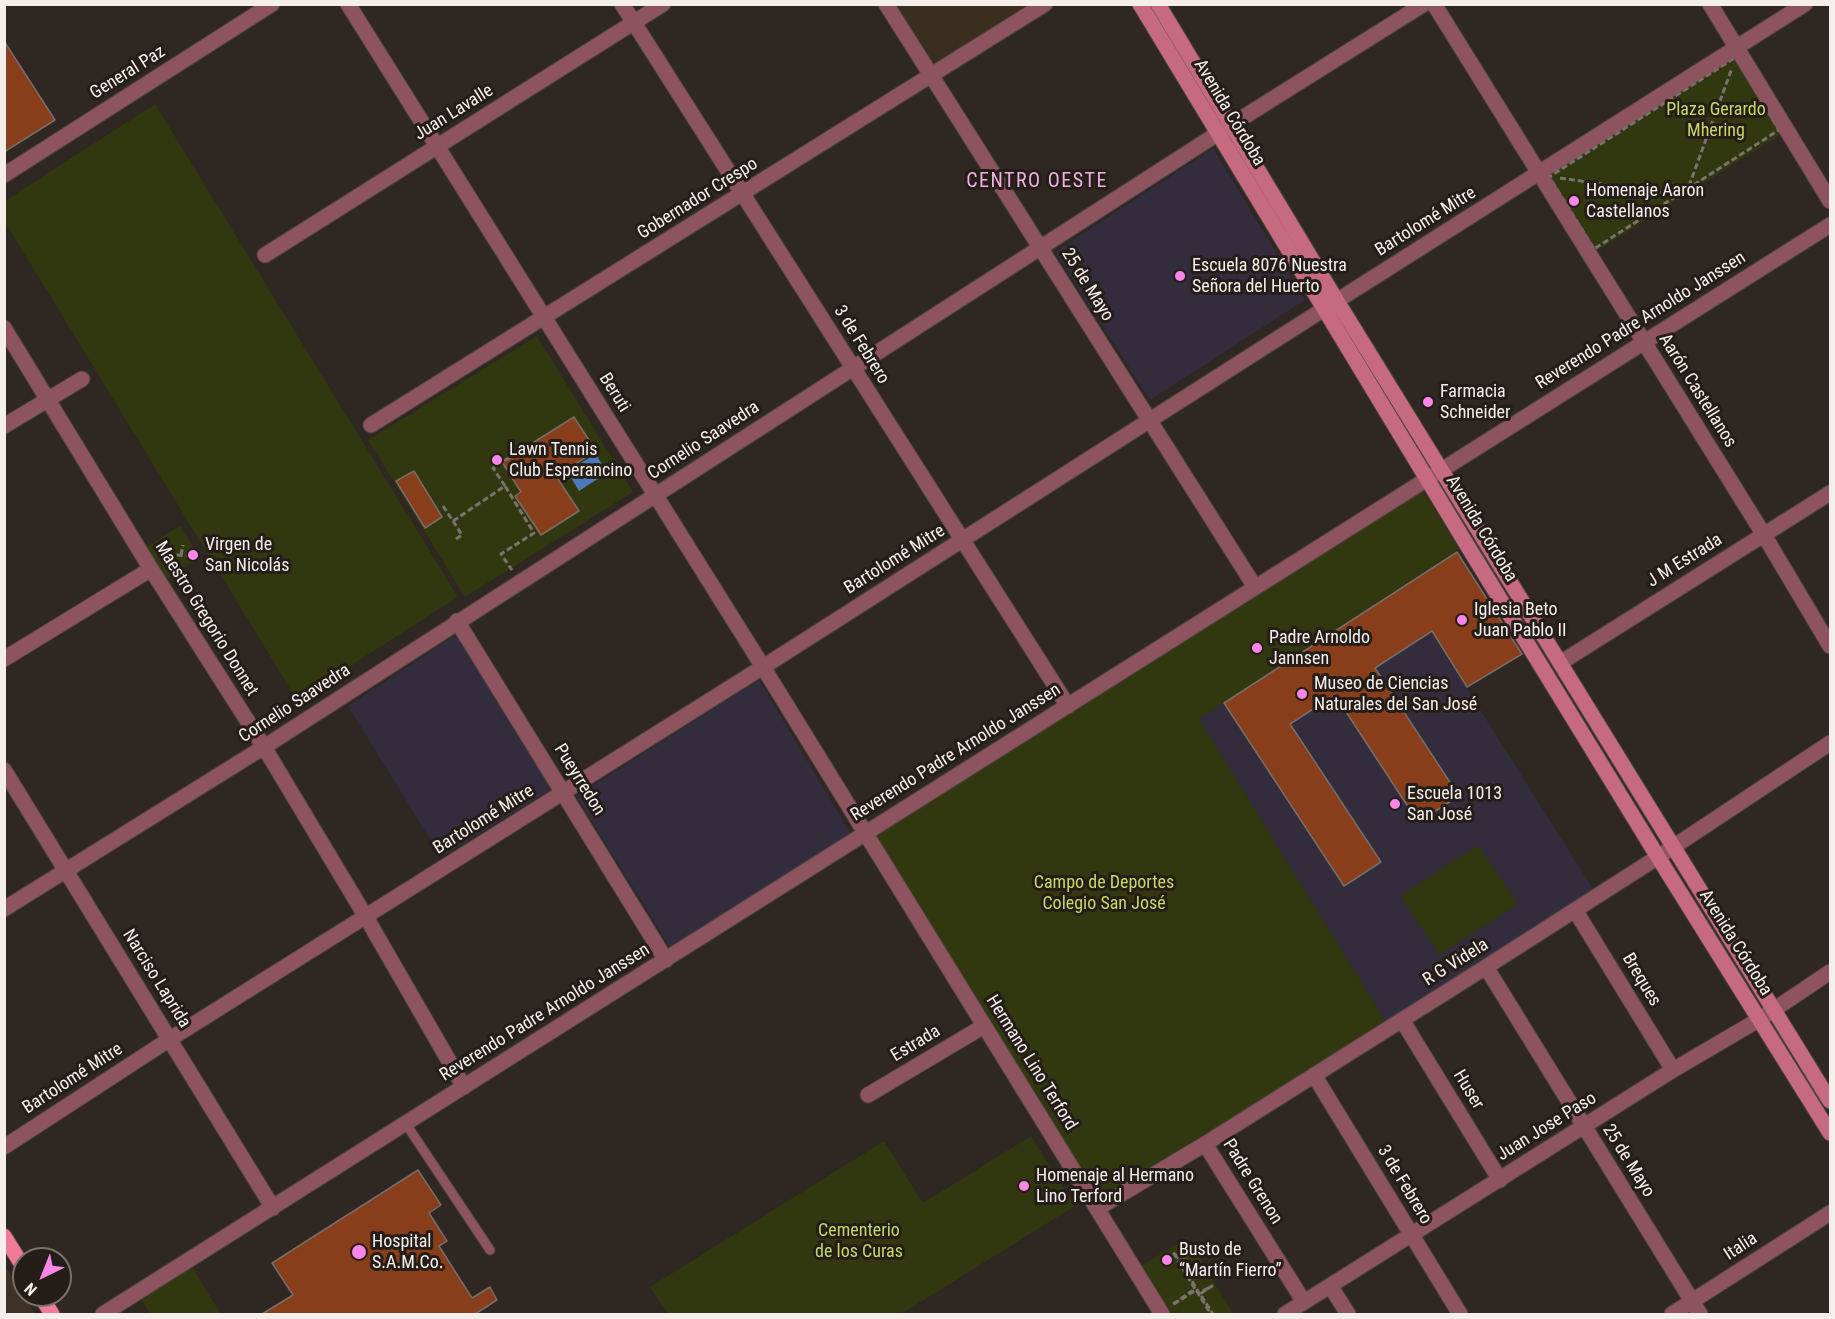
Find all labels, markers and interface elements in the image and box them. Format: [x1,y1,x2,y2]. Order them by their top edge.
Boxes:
street label: General Paz [86,41,170,105]
street label: Avenida Córdoba [1189,56,1269,170]
street label: Juan Lavalle [411,80,497,146]
park label: Plaza Gerardo Mhering [1666,99,1766,142]
street label: Gobernador Crespo [634,153,762,245]
district label: CENTRO OESTE [966,170,1108,194]
place label: Homenaje Aaron Castellanos [1586,180,1704,222]
street label: Bartolomé Mitre [1372,182,1480,262]
marker: Homenaje Aaron Castellanos [1567,194,1581,208]
street label: 25 de Mayo [1056,245,1118,325]
street label: Reverendo Padre Arnoldo Janssen [1532,247,1750,395]
place label: Escuela 8076 Nuestra Señora del Huerto [1192,255,1347,298]
marker: Escuela 8076 Nuestra Señora del Huerto [1173,269,1187,283]
street label: 3 de Febrero [828,302,894,388]
street label: Aarón Castellanos [1653,330,1741,452]
street label: Beruti [594,370,634,416]
place label: Farmacia Schneider [1440,381,1510,424]
marker: Farmacia Schneider [1421,395,1435,409]
street label: Cornelio Saavedra [644,397,764,485]
place label: Lawn Tennis Club Esperancino [509,439,632,482]
marker: Lawn Tennis Club Esperancino [490,453,504,467]
street label: Avenida Córdoba [1441,472,1521,586]
street label: Bartolomé Mitre [841,520,949,600]
street label: J M Estrada [1644,529,1726,593]
place label: Virgen de San Nicolás [205,534,289,576]
street label: Maestro Gregorio Donnet [150,538,262,700]
marker: Virgen de San Nicolás [186,548,200,562]
place label: Iglesia Beto Juan Pablo II [1474,599,1567,642]
marker: Iglesia Beto Juan Pablo II [1455,613,1469,627]
place label: Padre Arnoldo Jannsen [1269,627,1370,670]
marker: Padre Arnoldo Jannsen [1250,641,1264,655]
street label: Cornelio Saavedra [235,660,355,748]
place label: Museo de Ciencias Naturales del San José [1314,673,1477,716]
street label: Reverendo Padre Arnoldo Janssen [847,679,1065,827]
marker: Museo de Ciencias Naturales del San José [1295,687,1309,701]
street label: Pueyrredon [549,740,609,820]
street label: Bartolomé Mitre [430,780,538,860]
place label: Escuela 1013 San José [1407,783,1502,826]
marker: Escuela 1013 San José [1388,797,1402,811]
park label: Campo de Deportes Colegio San José [1034,872,1174,914]
street label: Avenida Córdoba [1694,886,1776,1000]
street label: Narciso Laprida [117,926,195,1032]
street label: R G Videla [1419,935,1493,991]
street label: Reverendo Padre Arnoldo Janssen [436,939,654,1087]
street label: Breques [1617,950,1665,1010]
street label: Hermano Lino Terford [981,991,1081,1135]
street label: Estrada [887,1021,945,1067]
street label: Bartolomé Mitre [19,1039,127,1119]
street label: Huser [1448,1066,1488,1114]
street label: Juan Jose Paso [1493,1088,1601,1166]
street label: 25 de Mayo [1597,1121,1659,1201]
street label: Padre Grenon [1217,1135,1287,1229]
street label: 3 de Febrero [1372,1142,1436,1228]
place label: Homenaje al Hermano Lino Terford [1036,1165,1194,1208]
marker: Homenaje al Hermano Lino Terford [1017,1179,1031,1193]
park label: Cementerio de los Curas [815,1220,903,1262]
street label: Italia [1720,1228,1762,1266]
place label: Hospital S.A.M.Co. [372,1231,444,1274]
place label: Busto de “Martín Fierro” [1179,1239,1281,1282]
marker: Hospital S.A.M.Co. [350,1243,368,1261]
north arrow [12,1247,72,1307]
marker: Busto de “Martín Fierro” [1160,1253,1174,1267]
text: N [21,1279,41,1299]

